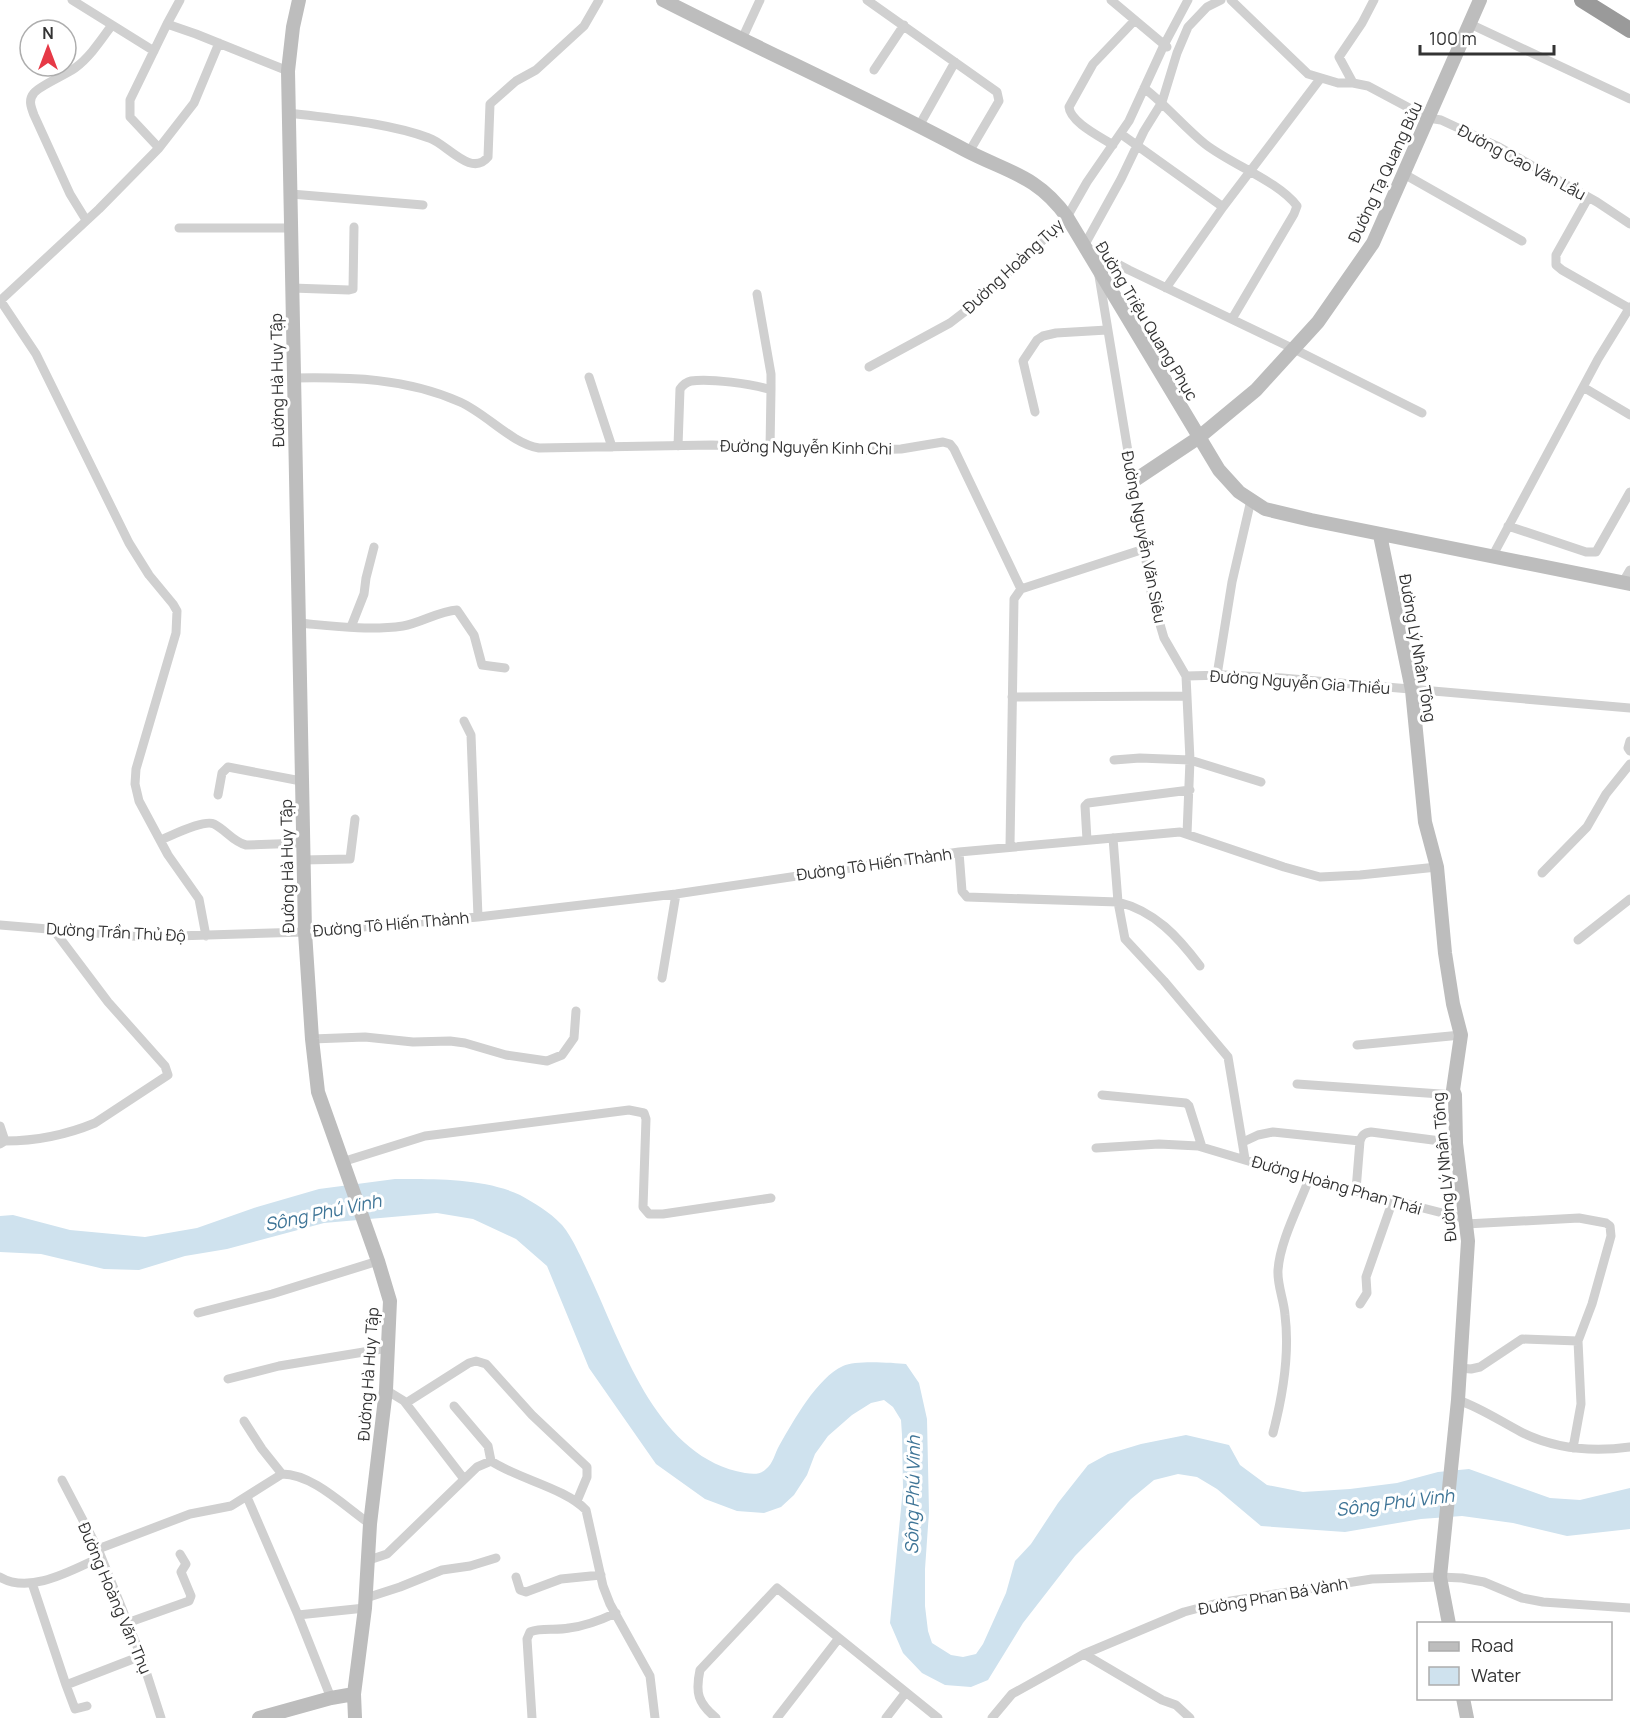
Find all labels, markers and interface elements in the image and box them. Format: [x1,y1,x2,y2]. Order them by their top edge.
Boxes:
north arrow [18,18,78,78]
scale bar [1420,18,1554,56]
text: N [42,22,54,44]
text: 100 m [1429,26,1477,50]
street label: Đường Tạ Quang Bửu [1343,98,1427,246]
street label: Đường Cao Văn Lầu [1454,119,1590,205]
street label: Đường Hoàng Tụy [958,213,1069,318]
street label: Đường Triệu Quang Phục [1091,237,1203,405]
street label: Đường Hà Huy Tập [265,313,289,447]
street label: Đường Nguyễn Kinh Chi [720,435,892,459]
street label: Đường Nguyễn Văn Siêu [1117,449,1171,625]
street label: Đường Lý Nhân Tông [1394,572,1442,724]
street label: Đường Nguyễn Gia Thiều [1209,665,1391,699]
street label: Đường Hà Huy Tập [275,799,299,933]
street label: Đường Tô Hiến Thành [795,842,953,886]
street label: Đường Tô Hiến Thành [312,906,470,942]
street label: Dường Trần Thủ Độ [46,917,186,947]
street label: Đường Lý Nhân Tông [1427,1091,1461,1243]
street label: Đường Hoàng Phan Thái [1249,1150,1425,1220]
water label: Sông Phú Vinh [262,1188,385,1236]
street label: Đường Hà Huy Tập [352,1306,384,1442]
water label: Sông Phú Vinh [899,1434,925,1555]
water label: Sông Phú Vinh [1335,1483,1457,1521]
street label: Đường Hoàng Văn Thụ [73,1519,157,1677]
street label: Đường Phan Bá Vành [1196,1572,1350,1620]
legend [1417,1622,1612,1700]
text: Road [1471,1633,1514,1657]
text: Water [1471,1663,1521,1687]

